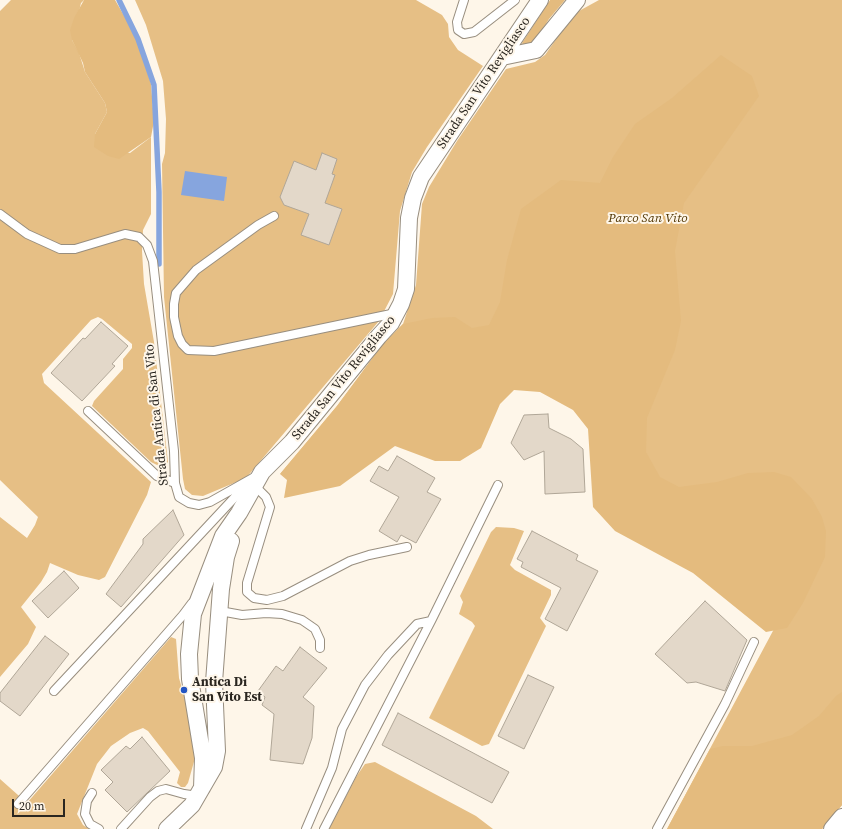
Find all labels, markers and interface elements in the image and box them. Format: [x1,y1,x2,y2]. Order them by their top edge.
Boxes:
street label: Strada San Vito Revigliasco [434,14,534,152]
park label: Parco San Vito [608,211,688,227]
street label: Strada San Vito Revigliasco [289,313,399,443]
street label: Strada Antica di San Vito [142,344,172,486]
place label: Antica Di San Vito Est [192,675,262,706]
marker: Antica Di San Vito Est [179,685,189,695]
scale bar [14,791,67,817]
text: 20 m [19,798,45,814]

